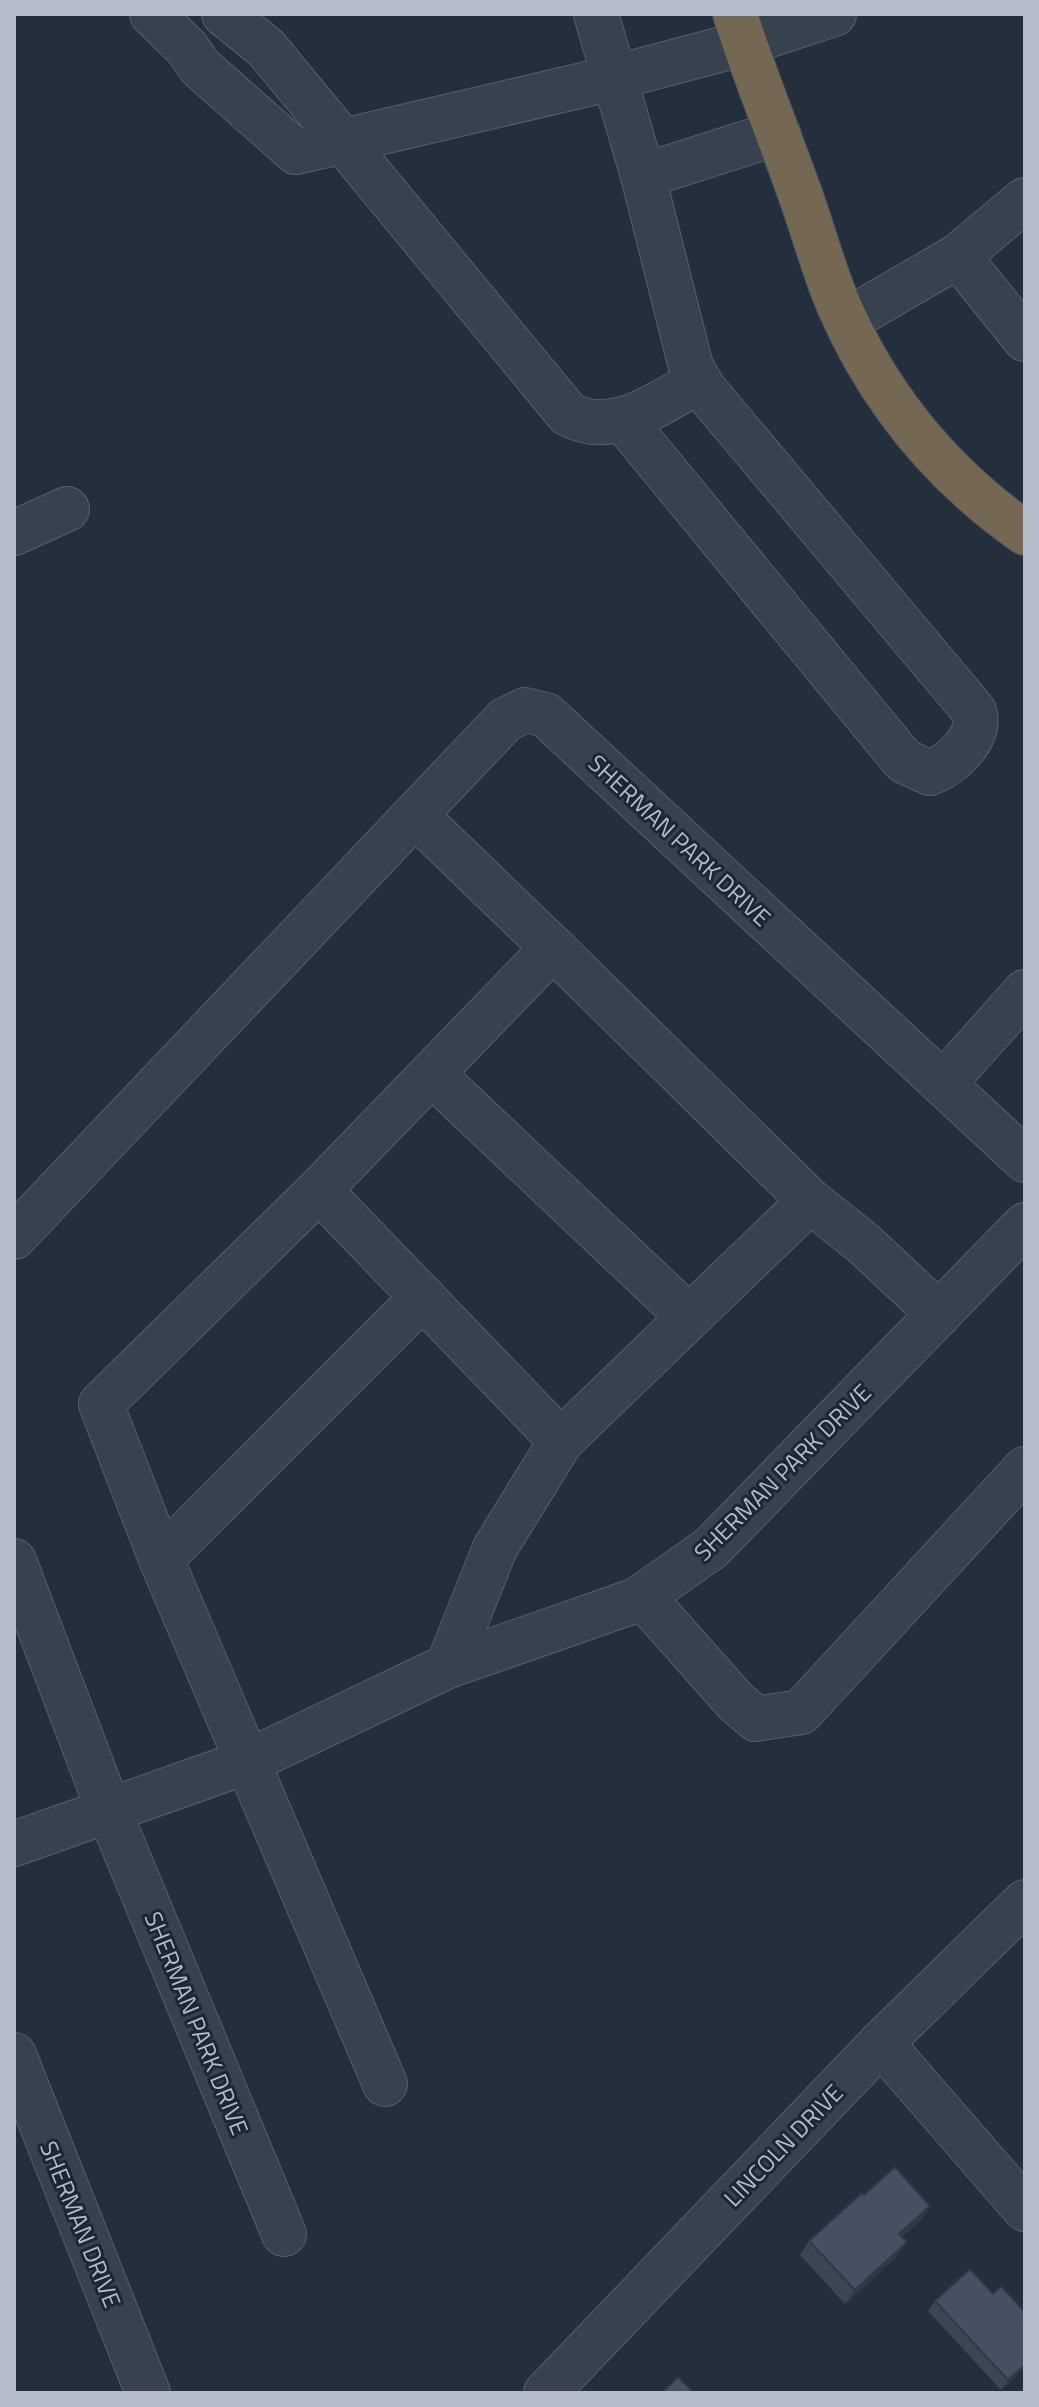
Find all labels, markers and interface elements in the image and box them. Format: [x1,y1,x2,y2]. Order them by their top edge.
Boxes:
street label: SHERMAN PARK DRIVE [581,746,779,934]
street label: SHERMAN PARK DRIVE [685,1375,879,1569]
street label: SHERMAN PARK DRIVE [136,1906,258,2140]
street label: LINCOLN DRIVE [715,2075,851,2215]
street label: SHERMAN DRIVE [31,2135,131,2313]

